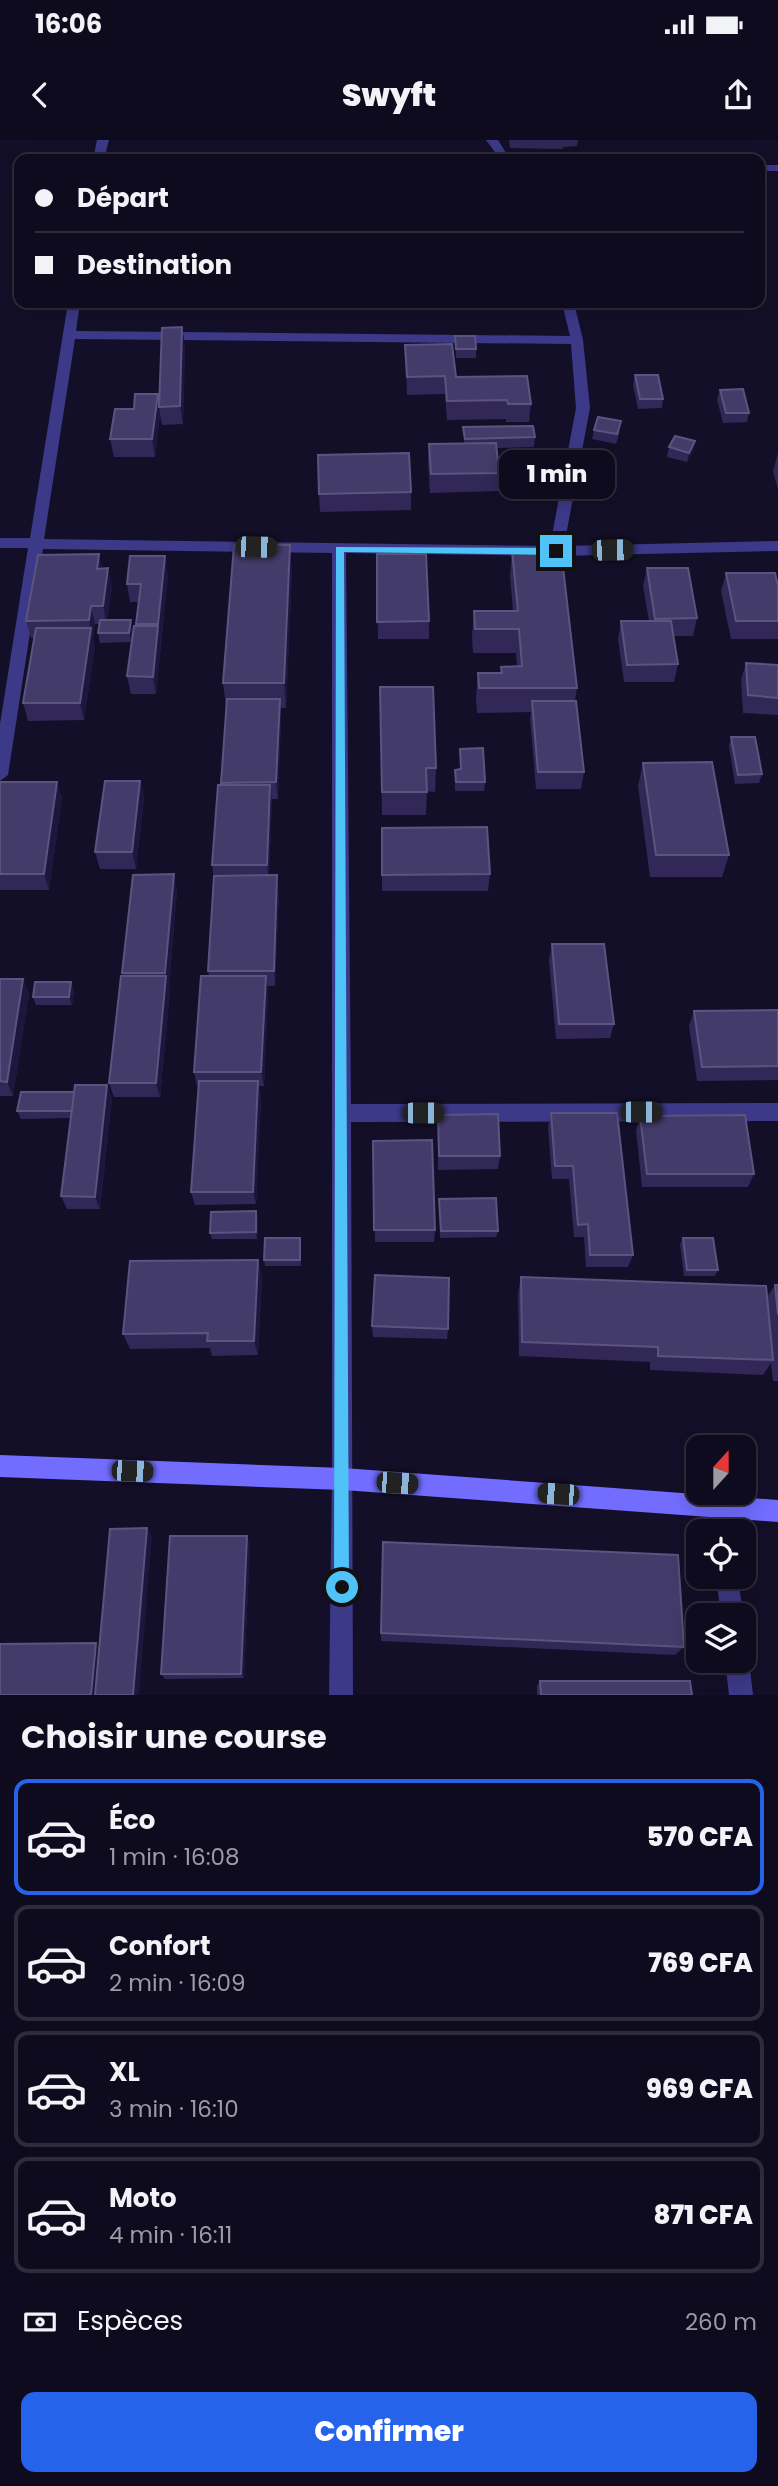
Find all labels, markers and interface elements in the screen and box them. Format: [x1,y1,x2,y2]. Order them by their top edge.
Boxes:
text: 16:06 [35,6,102,42]
text: Swyft [342,72,436,117]
icon: back [21,76,59,114]
icon: share [719,76,757,114]
text: Départ [77,180,169,216]
text: Destination [77,247,232,283]
callout: 1 min [498,450,614,498]
text: 1 min [527,458,587,490]
route end [540,535,572,567]
car [235,536,278,558]
car [591,539,634,561]
car [621,1102,663,1123]
car [403,1103,445,1124]
north arrow [686,1435,756,1505]
map controls [686,1435,756,1673]
car [111,1460,154,1482]
car [376,1471,419,1495]
car [537,1482,580,1506]
button: locate [686,1519,756,1589]
route start [326,1571,358,1603]
button: layers [686,1603,756,1673]
text: Choisir une course [21,1714,327,1759]
text: Éco [109,1802,155,1838]
icon: car [25,1806,88,1869]
text: 570 CFA [646,1819,753,1855]
text: 1 min · 16:08 [109,1841,240,1873]
text: Confort [109,1928,211,1964]
icon: car [25,1932,88,1995]
text: 769 CFA [648,1945,753,1981]
text: 2 min · 16:09 [109,1967,245,1999]
text: XL [109,2054,140,2090]
icon: car [25,2058,88,2121]
text: 969 CFA [646,2071,753,2107]
text: 3 min · 16:10 [109,2093,239,2125]
text: Moto [109,2180,177,2216]
icon: car [25,2184,88,2247]
text: 871 CFA [653,2197,753,2233]
text: 4 min · 16:11 [109,2219,232,2251]
icon: cash [21,2303,59,2341]
text: Espèces [77,2303,183,2339]
text: 260 m [685,2306,757,2338]
button: Confirmer [21,2392,757,2472]

